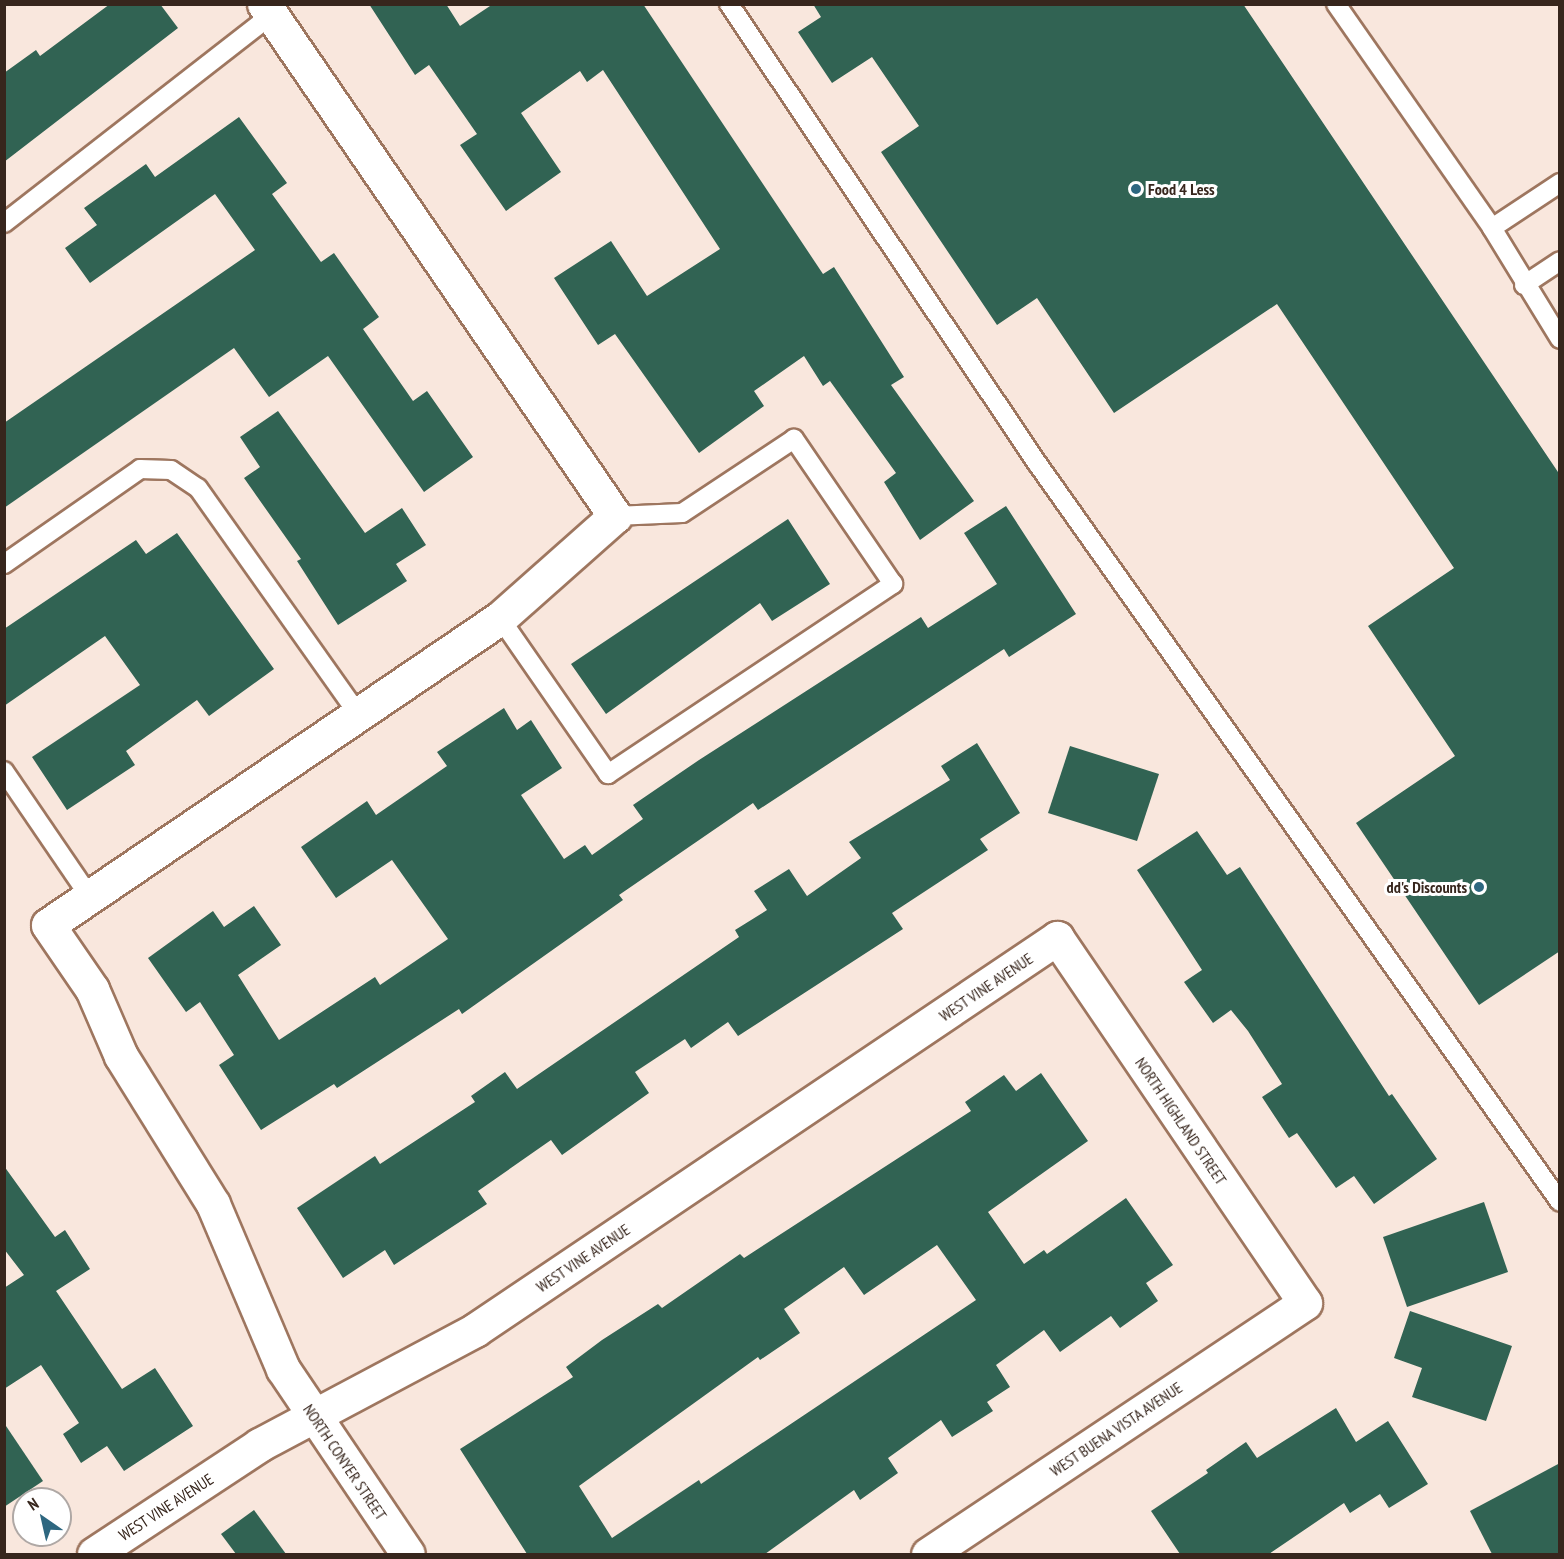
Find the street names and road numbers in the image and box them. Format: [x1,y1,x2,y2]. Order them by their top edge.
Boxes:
street label: WEST VINE AVENUE [935,948,1037,1026]
street label: NORTH HIGHLAND STREET [1131,1054,1231,1188]
street label: WEST VINE AVENUE [532,1219,634,1297]
street label: WEST BUENA VISTA AVENUE [1045,1377,1187,1481]
street label: NORTH CONYER STREET [299,1400,391,1524]
street label: WEST VINE AVENUE [115,1469,217,1545]

